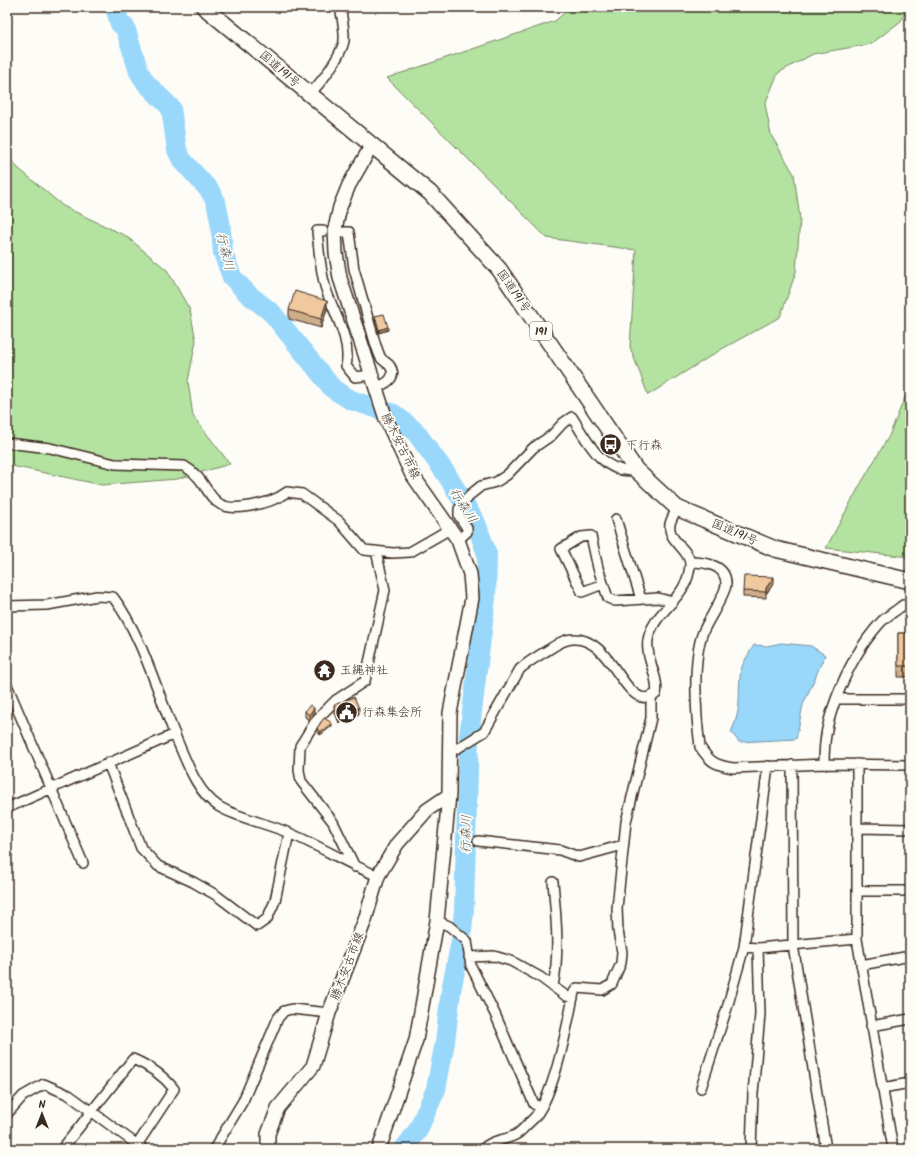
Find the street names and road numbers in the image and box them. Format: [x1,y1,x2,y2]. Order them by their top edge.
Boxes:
street label: 国道191号 [255,46,305,93]
street label: 国道191号 [492,266,536,317]
road number: 191 [530,322,552,340]
street label: 勝木安古市線 [376,410,425,483]
street label: 国道191号 [708,514,761,551]
street label: 勝木安古市線 [326,929,369,1003]

